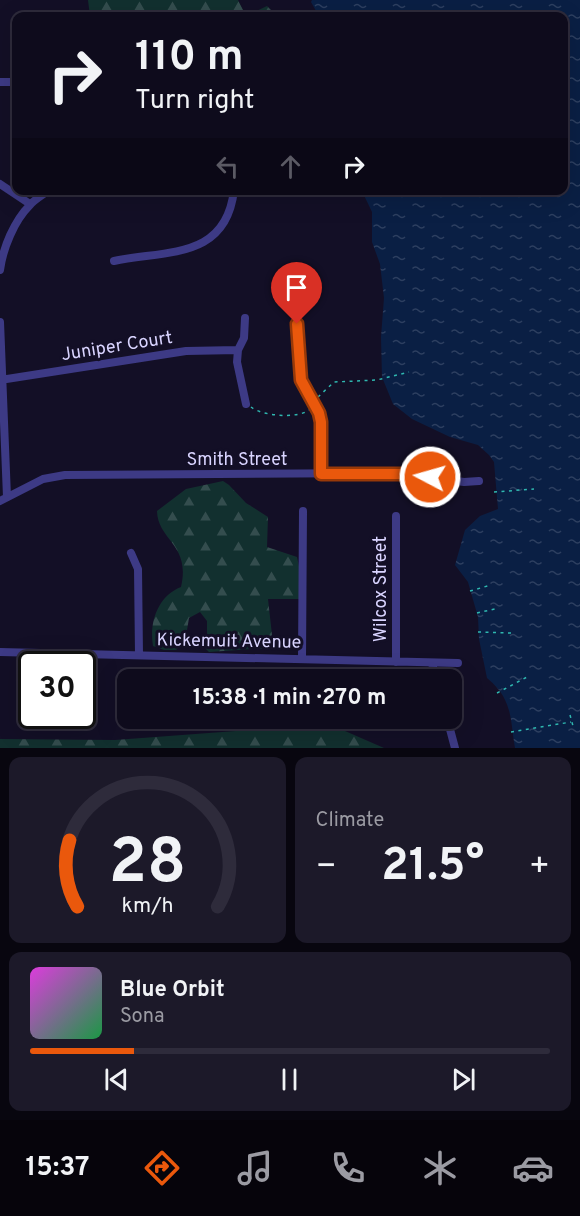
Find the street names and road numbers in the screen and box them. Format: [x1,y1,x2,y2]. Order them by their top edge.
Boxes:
street label: Juniper Court [60,327,174,367]
street label: Smith Street [187,449,287,472]
street label: Wilcox Street [370,536,393,642]
street label: Kickemuit Avenue [156,629,302,655]

